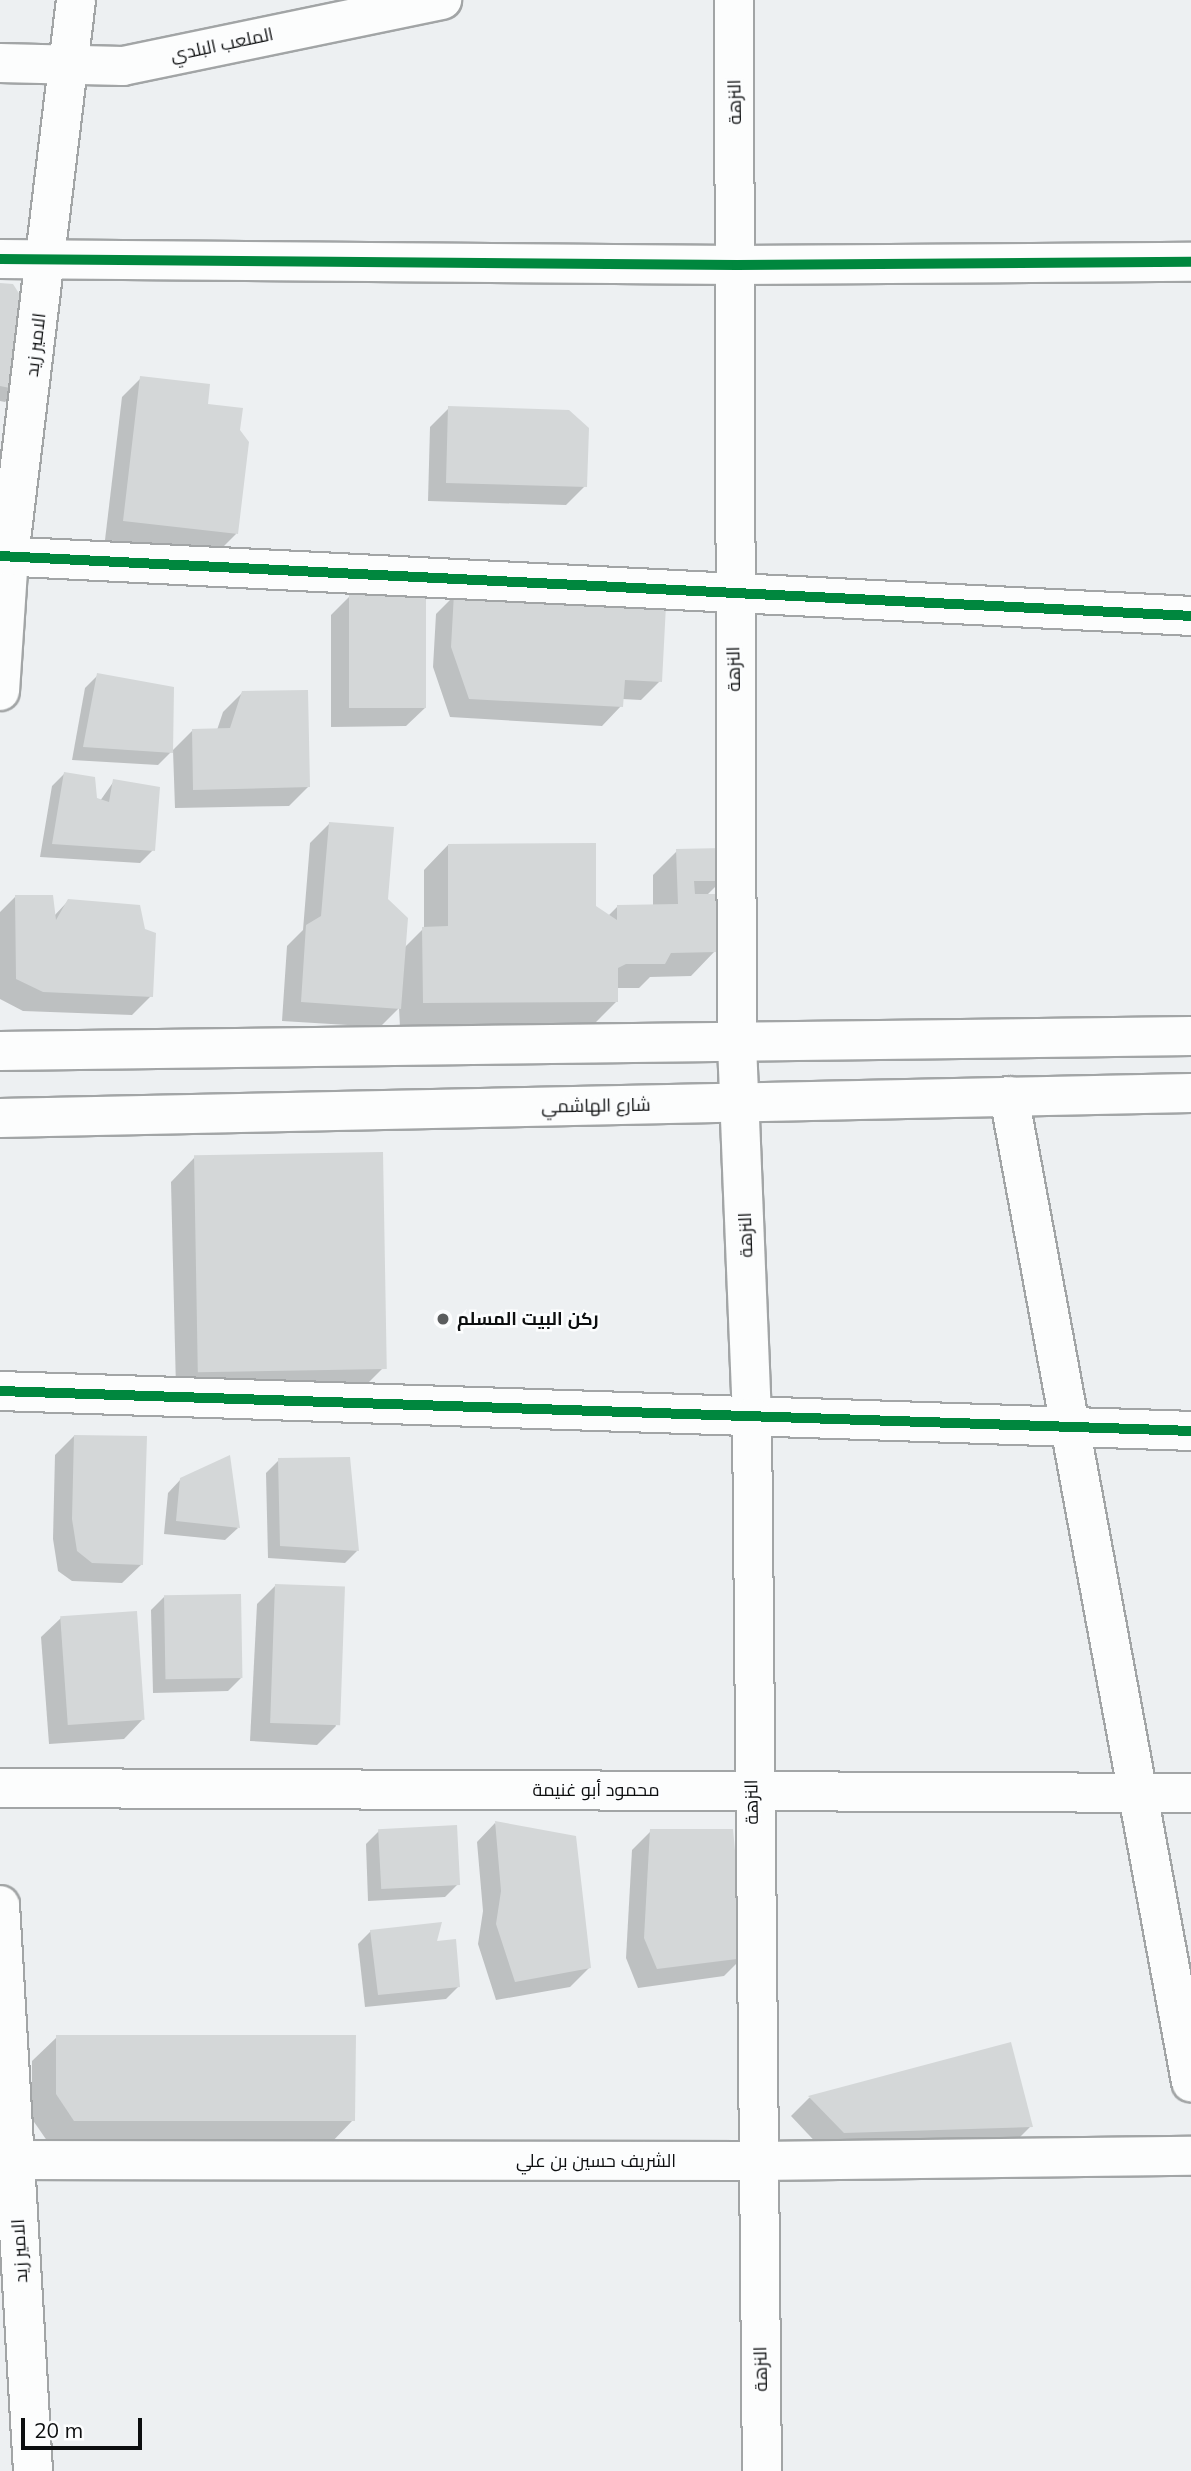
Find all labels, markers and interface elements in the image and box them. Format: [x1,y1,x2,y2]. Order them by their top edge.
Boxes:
street label: الملعب البلدي [169,24,275,66]
street label: النزهة [724,79,746,125]
street label: الامير زيد [21,312,51,378]
street label: النزهة [723,646,745,692]
street label: شارع الهاشمي [541,1094,651,1118]
street label: النزهة [734,1212,758,1258]
place label: ركن البيت المسلم [457,1308,599,1330]
marker: ركن البيت المسلم [435,1311,451,1327]
street label: محمود أبو غنيمة [533,1779,659,1801]
street label: النزهة [741,1779,763,1825]
street label: الشريف حسين بن علي [516,2150,676,2172]
street label: الامير زيد [8,2218,32,2284]
street label: النزهة [750,2346,772,2392]
scale bar [24,2404,145,2448]
text: 20 m [34,2417,83,2443]

